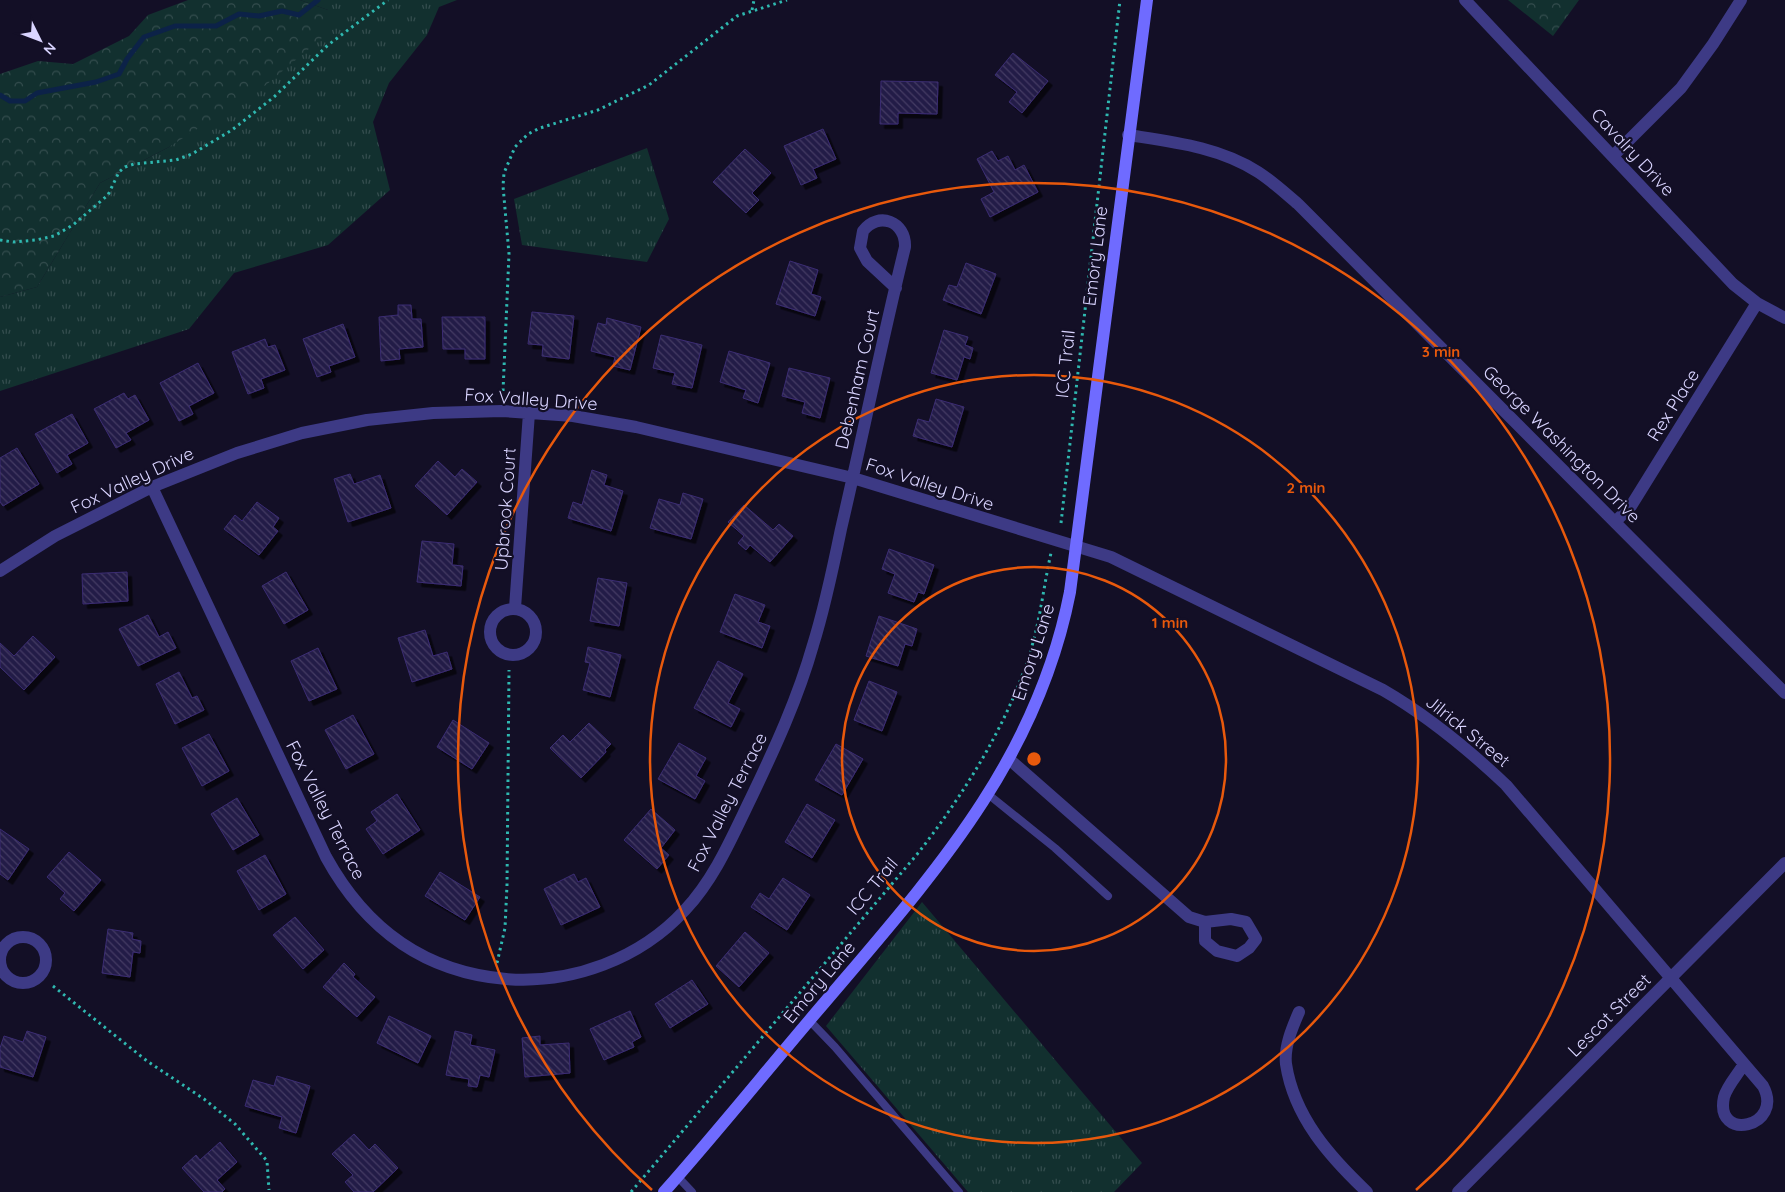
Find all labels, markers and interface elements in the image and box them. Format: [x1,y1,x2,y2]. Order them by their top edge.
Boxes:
north arrow [15,15,65,65]
text: N [40,39,60,59]
street label: Cavalry Drive [1586,103,1680,201]
street label: Emory Lane [1077,205,1113,307]
street label: Debenham Court [830,307,884,451]
street label: ICC Trail [1050,329,1080,399]
text: 3 min [1422,342,1460,361]
street label: George Washington Drive [1478,360,1646,528]
street label: Rex Place [1642,365,1704,445]
street label: Fox Valley Drive [464,383,598,415]
street label: Fox Valley Drive [67,441,197,519]
street label: Upbrook Court [489,447,521,571]
street label: Fox Valley Drive [863,452,997,516]
text: 2 min [1286,478,1326,497]
street label: Emory Lane [1007,601,1059,703]
text: 1 min [1152,613,1188,632]
street label: Jilrick Street [1421,690,1515,772]
street label: Fox Valley Terrace [682,729,772,875]
street label: Fox Valley Terrace [281,737,371,883]
centre of rings [1025,750,1043,768]
street label: ICC Trail [841,852,903,920]
street label: Emory Lane [778,936,860,1028]
street label: Lescot Street [1562,968,1656,1062]

